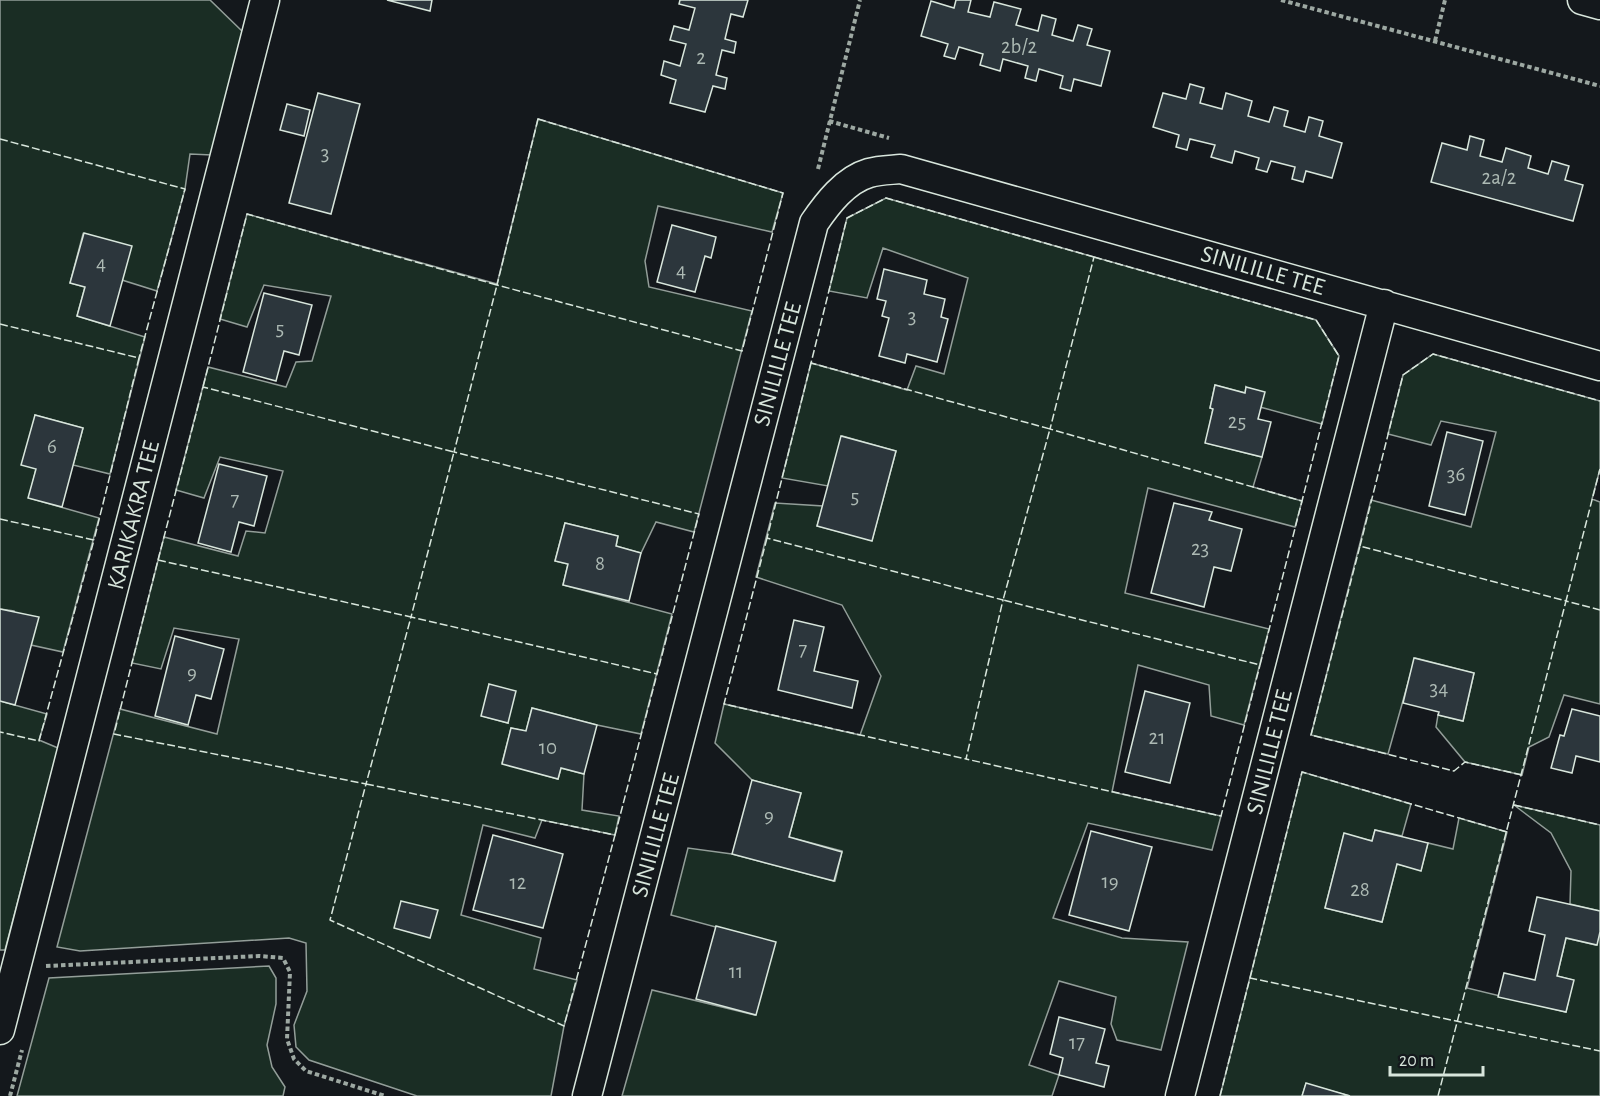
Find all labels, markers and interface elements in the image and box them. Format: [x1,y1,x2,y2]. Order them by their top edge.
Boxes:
house number: 2b/2 [1001,36,1037,57]
house number: 2 [696,47,706,68]
house number: 3 [321,143,329,164]
house number: 2a/2 [1482,167,1516,188]
street label: SINILILLE TEE [1198,242,1328,300]
house number: 4 [96,253,106,274]
house number: 4 [676,260,686,281]
street label: SINILILLE TEE [750,299,806,429]
house number: 3 [908,306,916,327]
house number: 5 [276,318,284,339]
house number: 25 [1228,411,1246,432]
house number: 6 [47,436,57,457]
street label: KARIKAKRA TEE [104,438,164,592]
house number: 36 [1447,464,1465,485]
house number: 5 [851,486,859,507]
house number: 7 [231,489,240,510]
house number: 23 [1191,538,1209,559]
house number: 8 [595,553,605,574]
house number: 7 [799,639,808,660]
house number: 9 [187,662,197,683]
house number: 34 [1430,678,1448,699]
street label: SINILILLE TEE [1243,687,1297,817]
house number: 21 [1149,727,1165,748]
house number: 10 [539,737,557,758]
street label: SINILILLE TEE [628,770,684,900]
house number: 9 [764,805,774,826]
house number: 19 [1101,871,1119,892]
house number: 12 [510,872,526,893]
house number: 28 [1350,879,1370,900]
house number: 11 [729,961,743,982]
house number: 17 [1069,1032,1085,1053]
scale bar [1390,1039,1483,1077]
text: 20 m [1399,1052,1434,1070]

